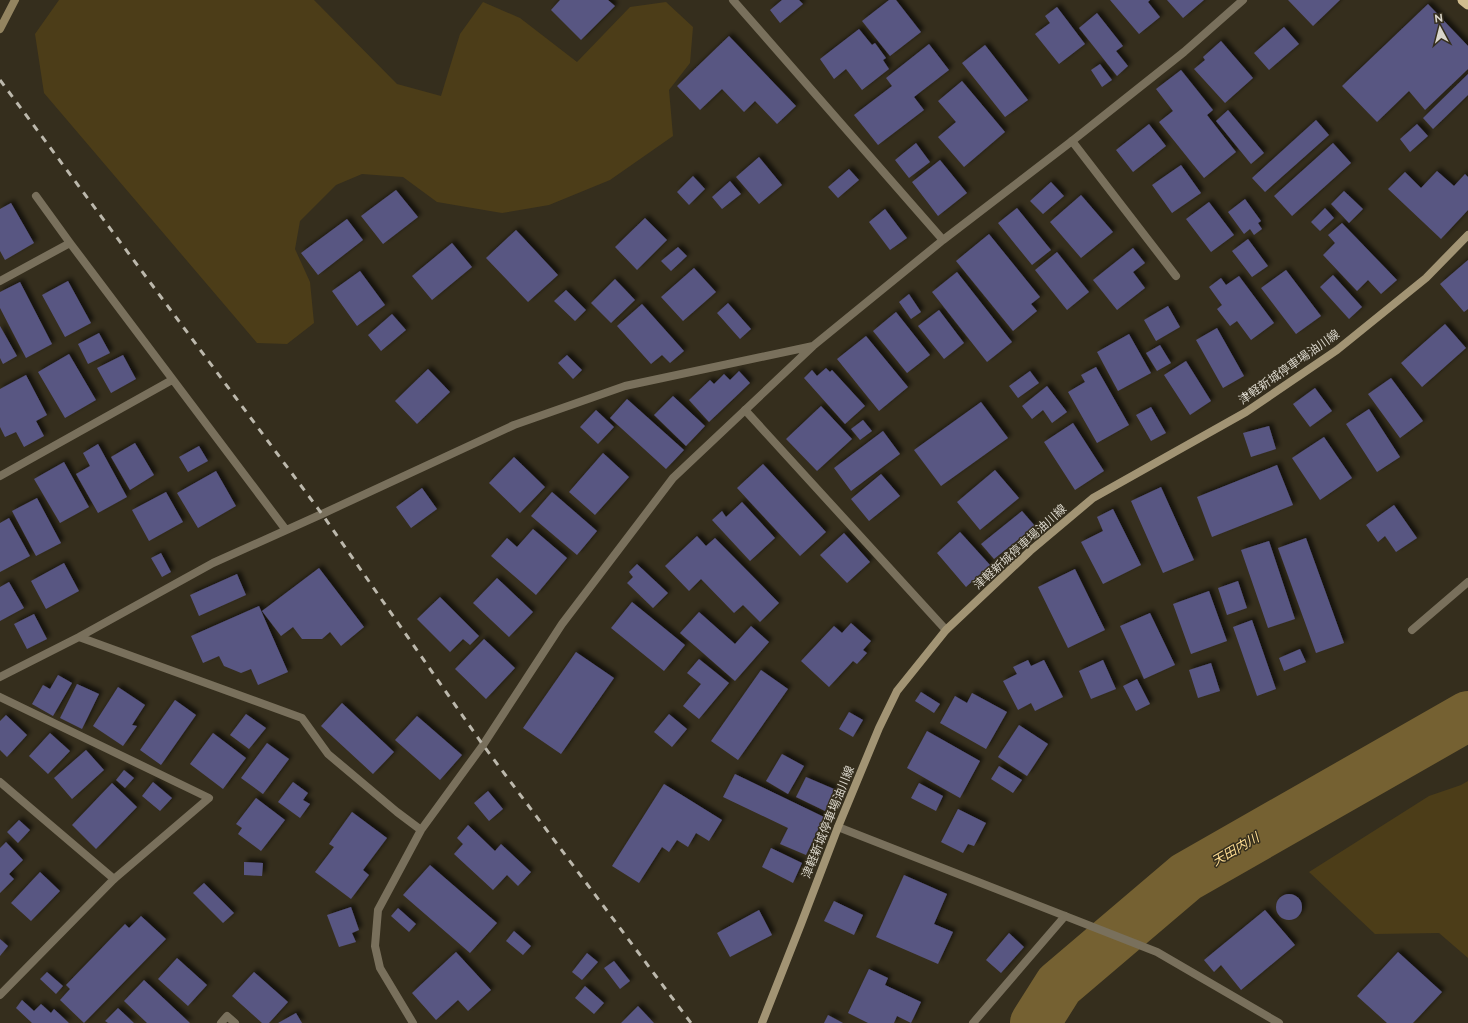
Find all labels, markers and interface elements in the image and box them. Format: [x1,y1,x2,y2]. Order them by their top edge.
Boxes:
north arrow [1420,8,1460,48]
text: N [1434,12,1444,26]
street label: 津軽新城停車場油川線 [1236,327,1342,407]
street label: 津軽新城停車場油川線 [971,502,1069,592]
street label: 津軽新城停車場油川線 [799,764,857,880]
water label: 天田内川 [1209,829,1263,869]

